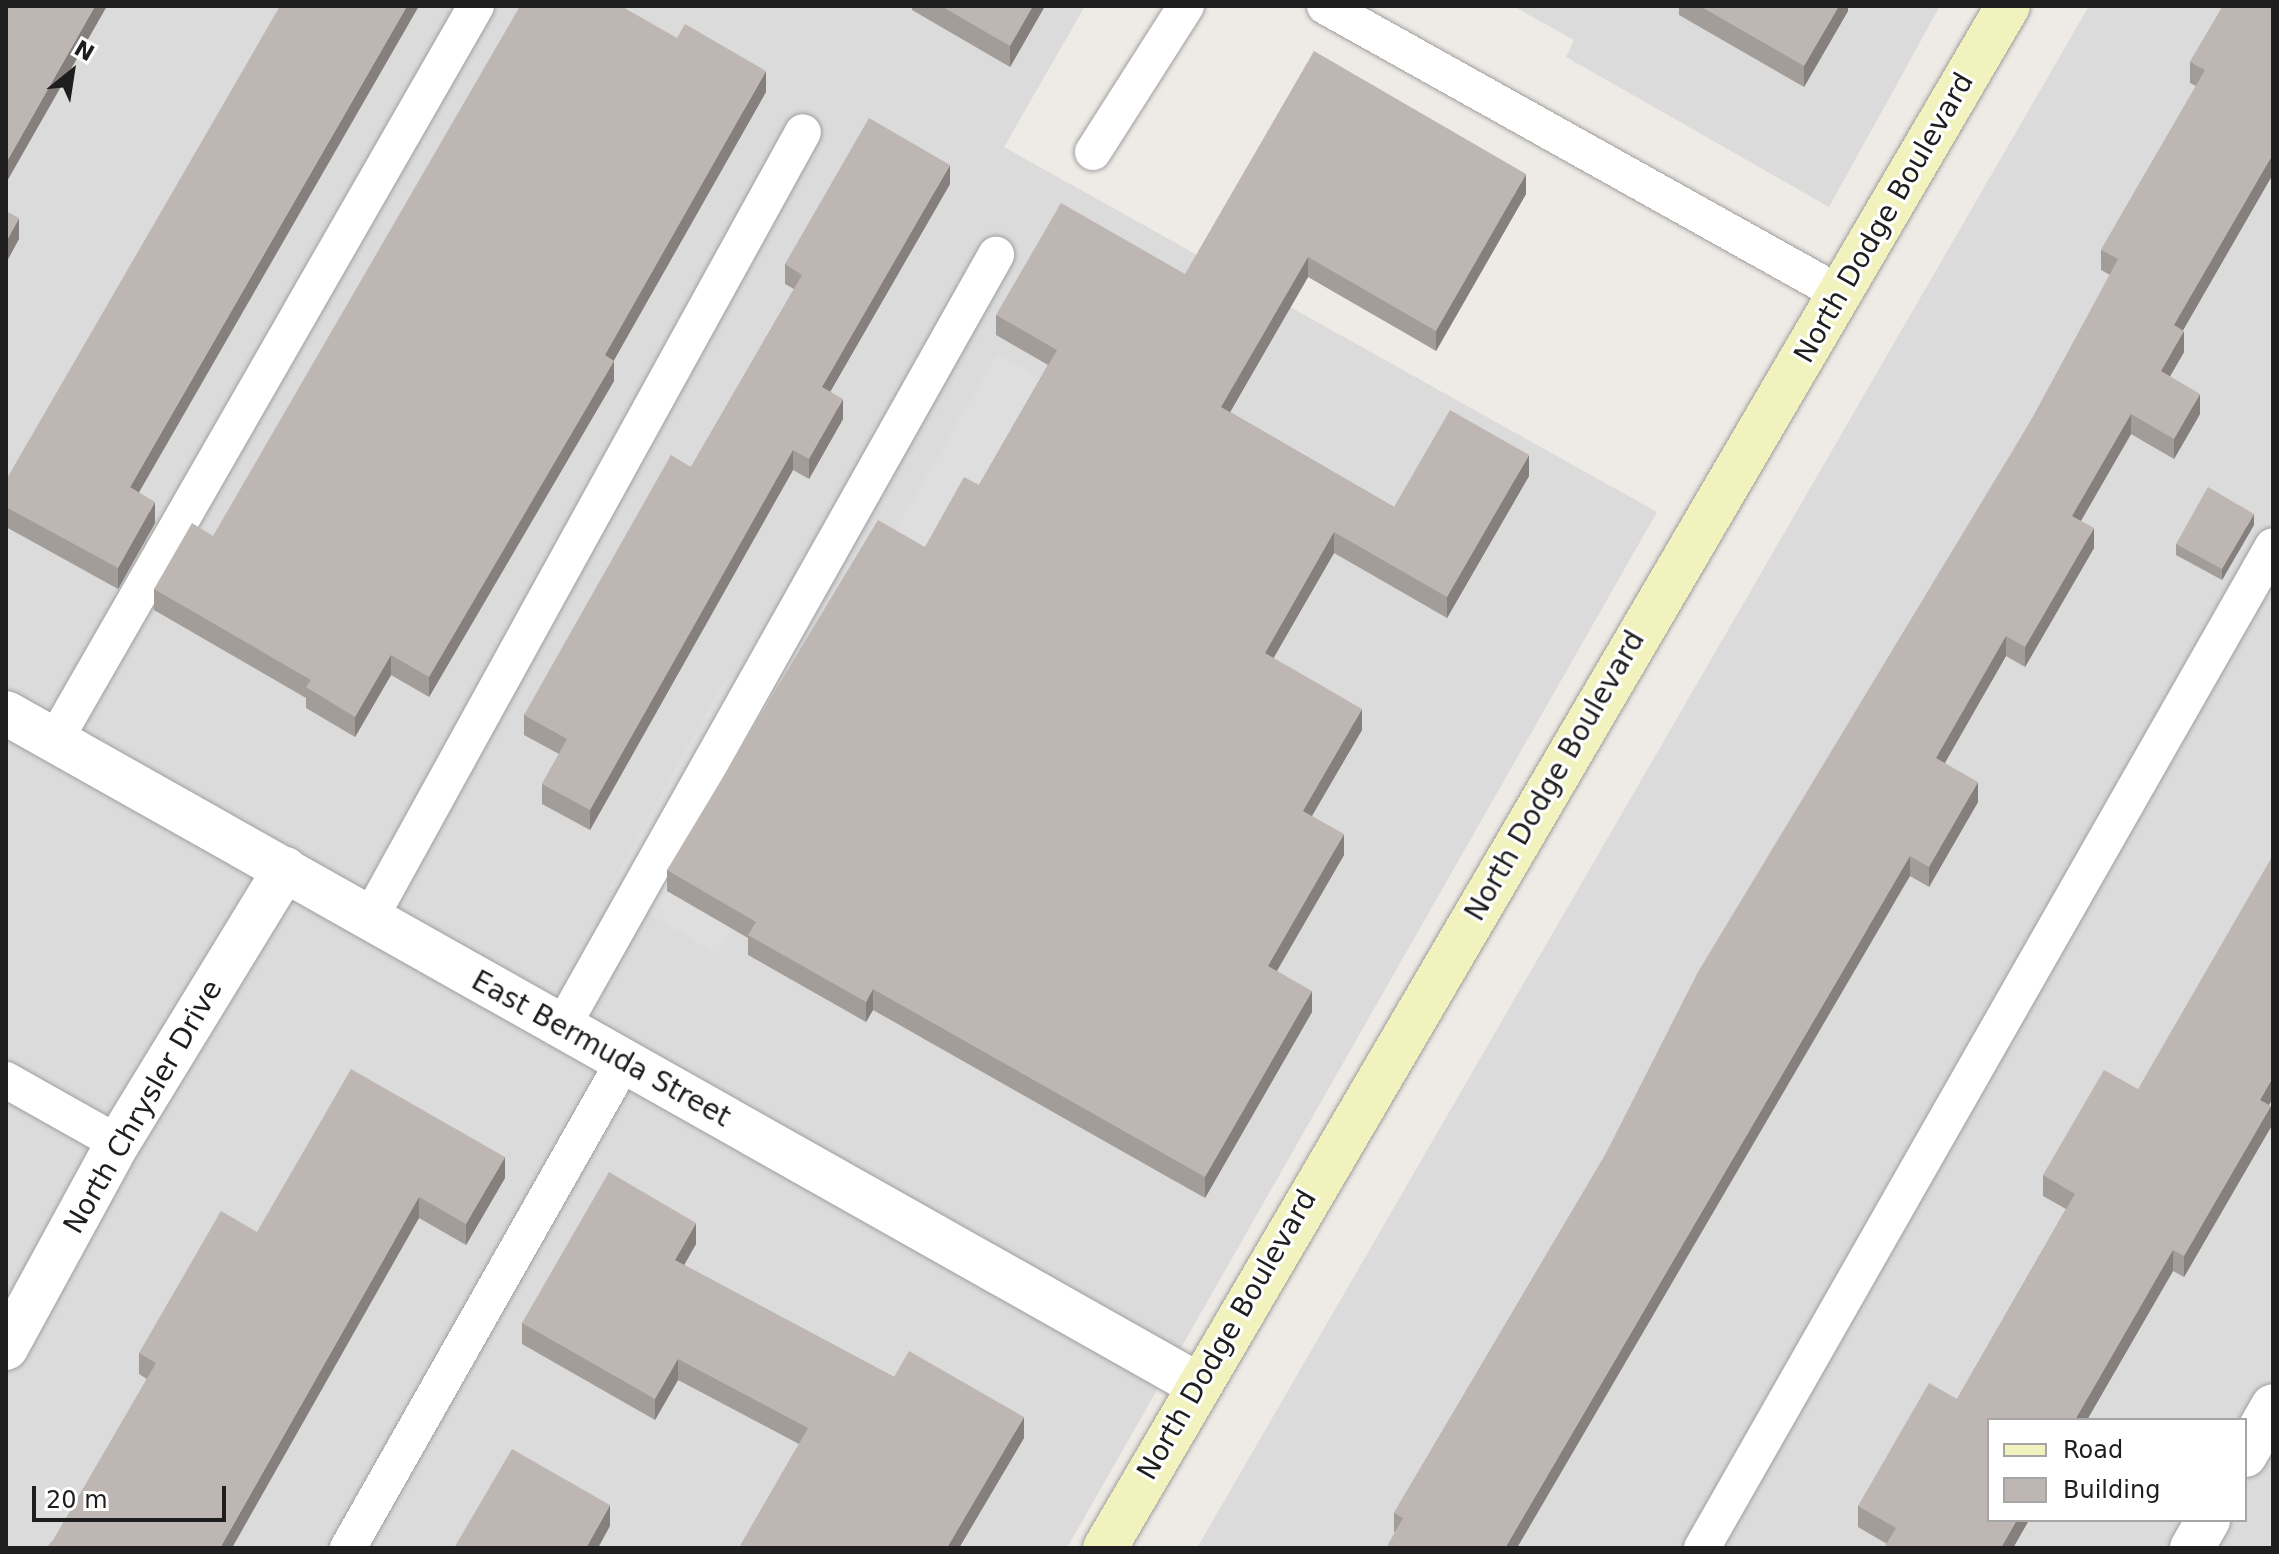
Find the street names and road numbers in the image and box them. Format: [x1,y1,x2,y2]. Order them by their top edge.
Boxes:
street label: North Dodge Boulevard [1787,67,1981,369]
street label: North Dodge Boulevard [1458,625,1652,927]
street label: East Bermuda Street [466,964,736,1134]
street label: North Chrysler Drive [57,974,229,1240]
street label: North Dodge Boulevard [1130,1184,1324,1486]

